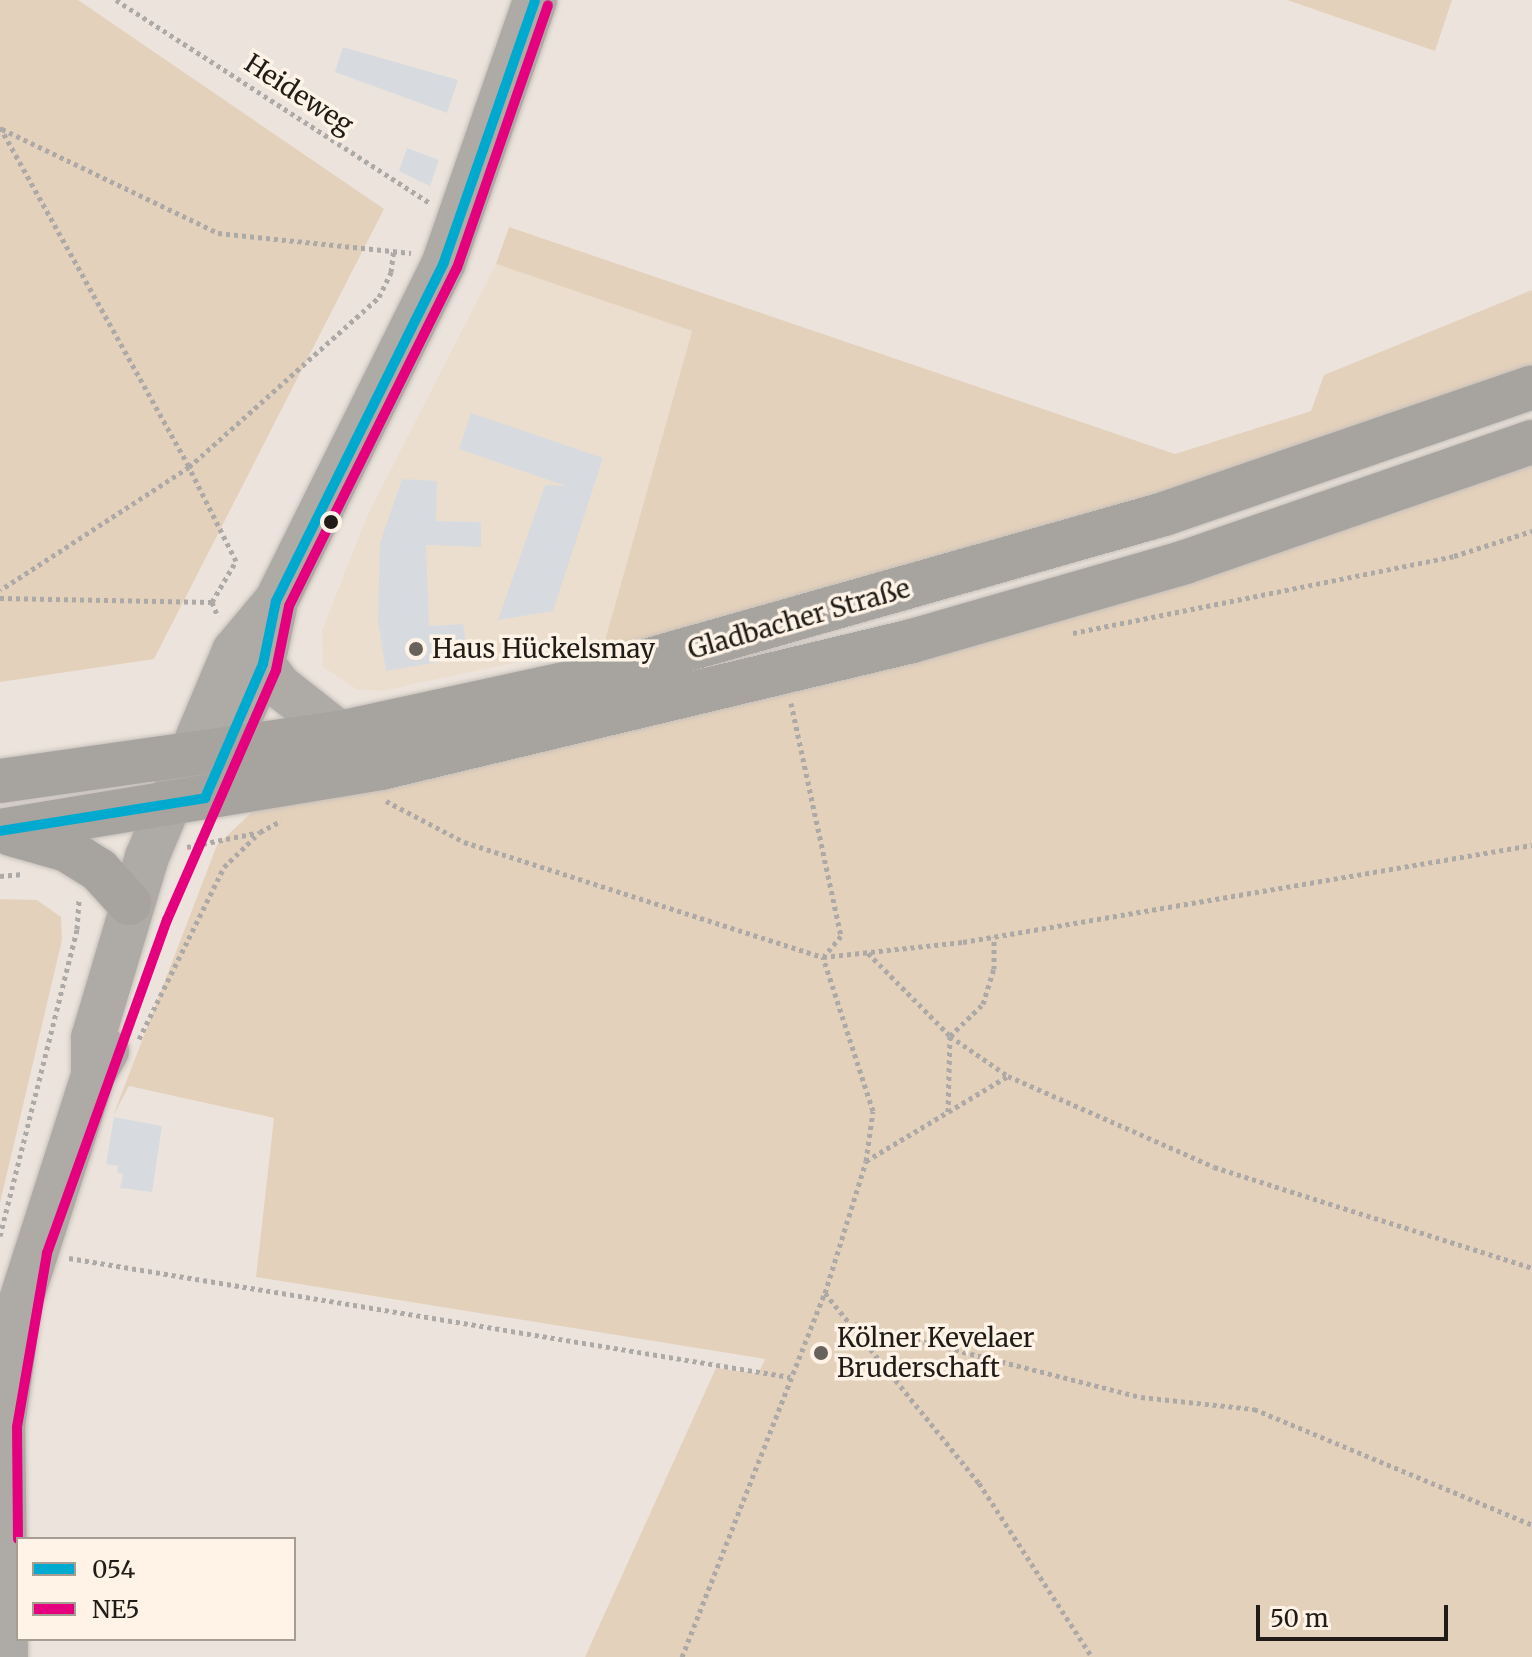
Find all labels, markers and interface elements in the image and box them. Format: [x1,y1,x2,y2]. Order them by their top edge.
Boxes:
street label: Heideweg [239,47,359,141]
unlabelled marker [323,514,339,530]
street label: Gladbacher Straße [684,572,914,666]
place label: Haus Hückelsmay [432,633,655,665]
marker: Haus Hückelsmay [407,640,425,658]
place label: Kölner Kevelaer Bruderschaft [837,1322,1034,1384]
marker: Kölner Kevelaer Bruderschaft [812,1344,830,1362]
legend [16,1537,296,1641]
text: 054 [92,1554,135,1585]
scale bar [1260,1589,1452,1639]
text: NE5 [92,1594,139,1625]
text: 50 m [1270,1603,1329,1634]

